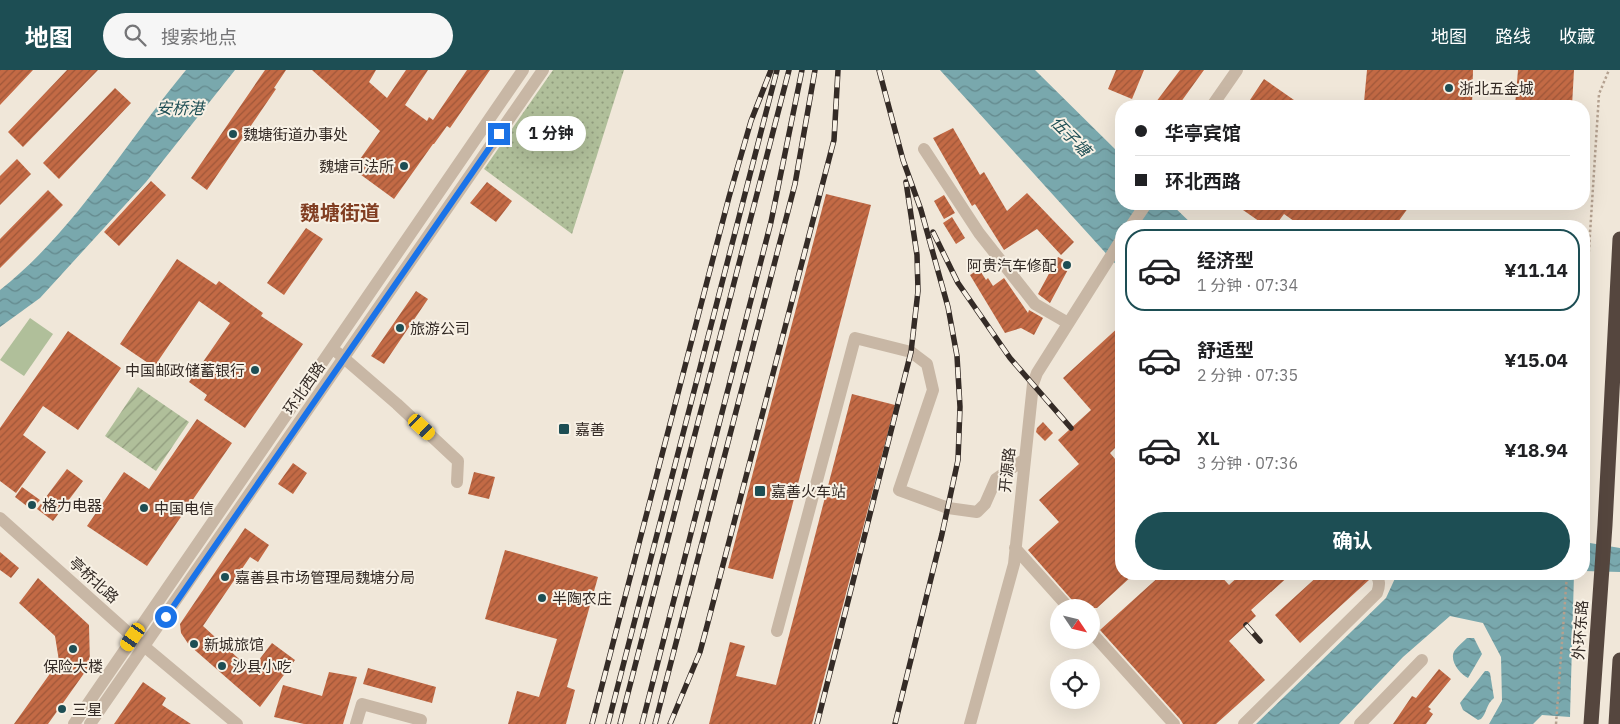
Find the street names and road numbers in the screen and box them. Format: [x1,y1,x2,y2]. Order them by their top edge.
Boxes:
street label: 环北西路 [279,358,329,418]
street label: 开源路 [995,447,1019,493]
street label: 亭桥北路 [65,553,123,607]
street label: 外环东路 [1568,599,1592,661]

